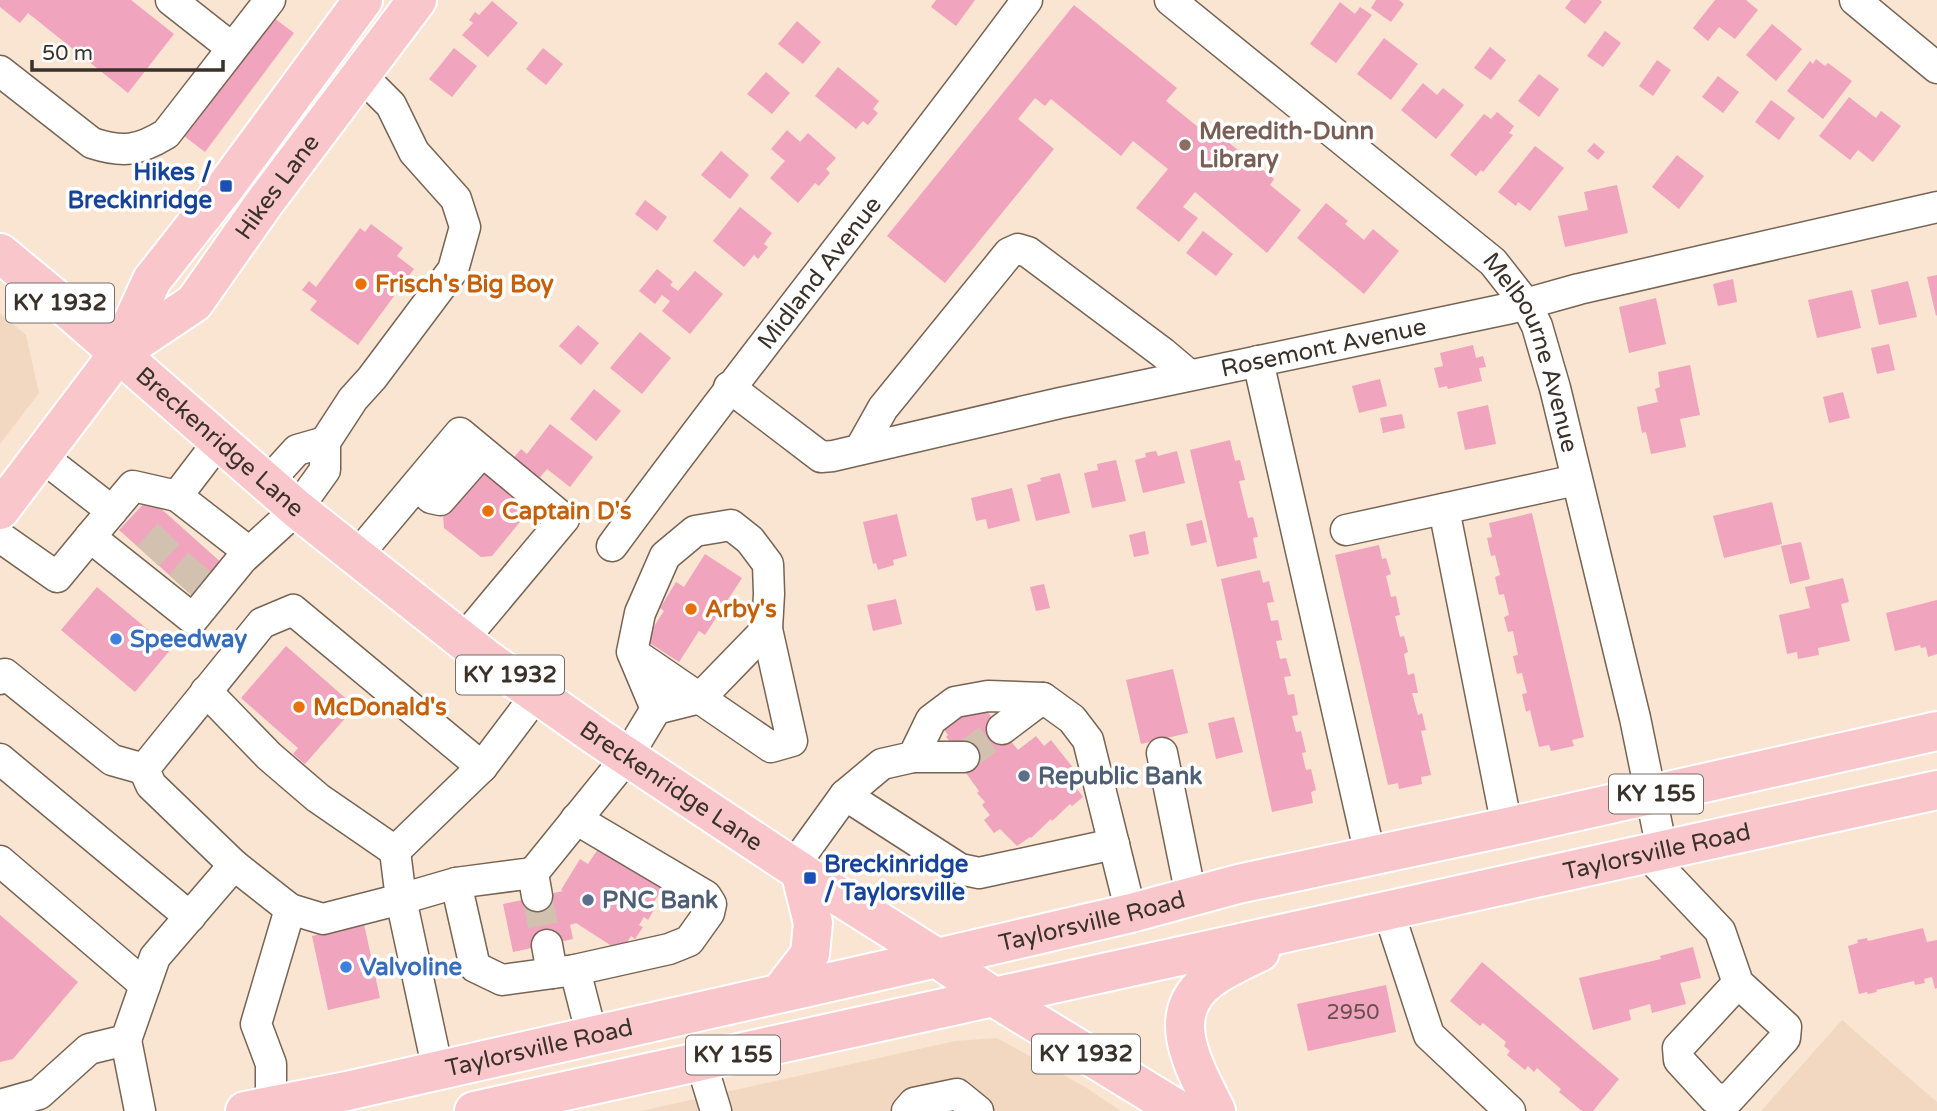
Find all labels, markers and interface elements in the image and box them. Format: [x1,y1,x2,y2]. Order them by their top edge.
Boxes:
scale bar [32,28,222,72]
text: 50 m [42,41,93,66]
place label: Meredith-Dunn Library [1199,117,1374,174]
street label: Hikes Lane [229,128,325,245]
marker: Meredith-Dunn Library [1177,137,1193,153]
place label: Hikes / Breckinridge [68,158,212,215]
marker: Hikes / Breckinridge [218,178,234,194]
street label: Midland Avenue [751,190,887,355]
street label: Melbourne Avenue [1477,247,1585,455]
place label: Frisch's Big Boy [375,270,554,299]
marker: Frisch's Big Boy [353,276,369,292]
road number: KY 1932 [6,284,114,322]
street label: Rosemont Avenue [1218,312,1429,383]
street label: Breckenridge Lane [130,361,310,523]
place label: Captain D's [502,497,632,526]
marker: Captain D's [480,503,496,519]
place label: Arby's [705,595,777,624]
marker: Arby's [683,601,699,617]
place label: Speedway [130,625,247,654]
marker: Speedway [108,631,124,647]
road number: KY 1932 [456,656,564,694]
place label: McDonald's [313,693,447,722]
marker: McDonald's [291,699,307,715]
street label: Breckenridge Lane [574,715,768,857]
place label: Republic Bank [1038,762,1202,791]
marker: Republic Bank [1016,768,1032,784]
road number: KY 155 [1609,774,1703,814]
street label: Taylorsville Road [1560,817,1753,886]
place label: Breckinridge / Taylorsville [824,850,969,907]
marker: Breckinridge / Taylorsville [802,870,818,886]
street label: Taylorsville Road [996,884,1188,958]
place label: PNC Bank [602,886,718,915]
marker: PNC Bank [580,892,596,908]
place label: Valvoline [360,953,463,982]
marker: Valvoline [338,959,354,975]
house number: 2950 [1327,1000,1379,1025]
street label: Taylorsville Road [443,1013,636,1083]
road number: KY 1932 [1032,1035,1140,1074]
road number: KY 155 [686,1036,780,1074]

